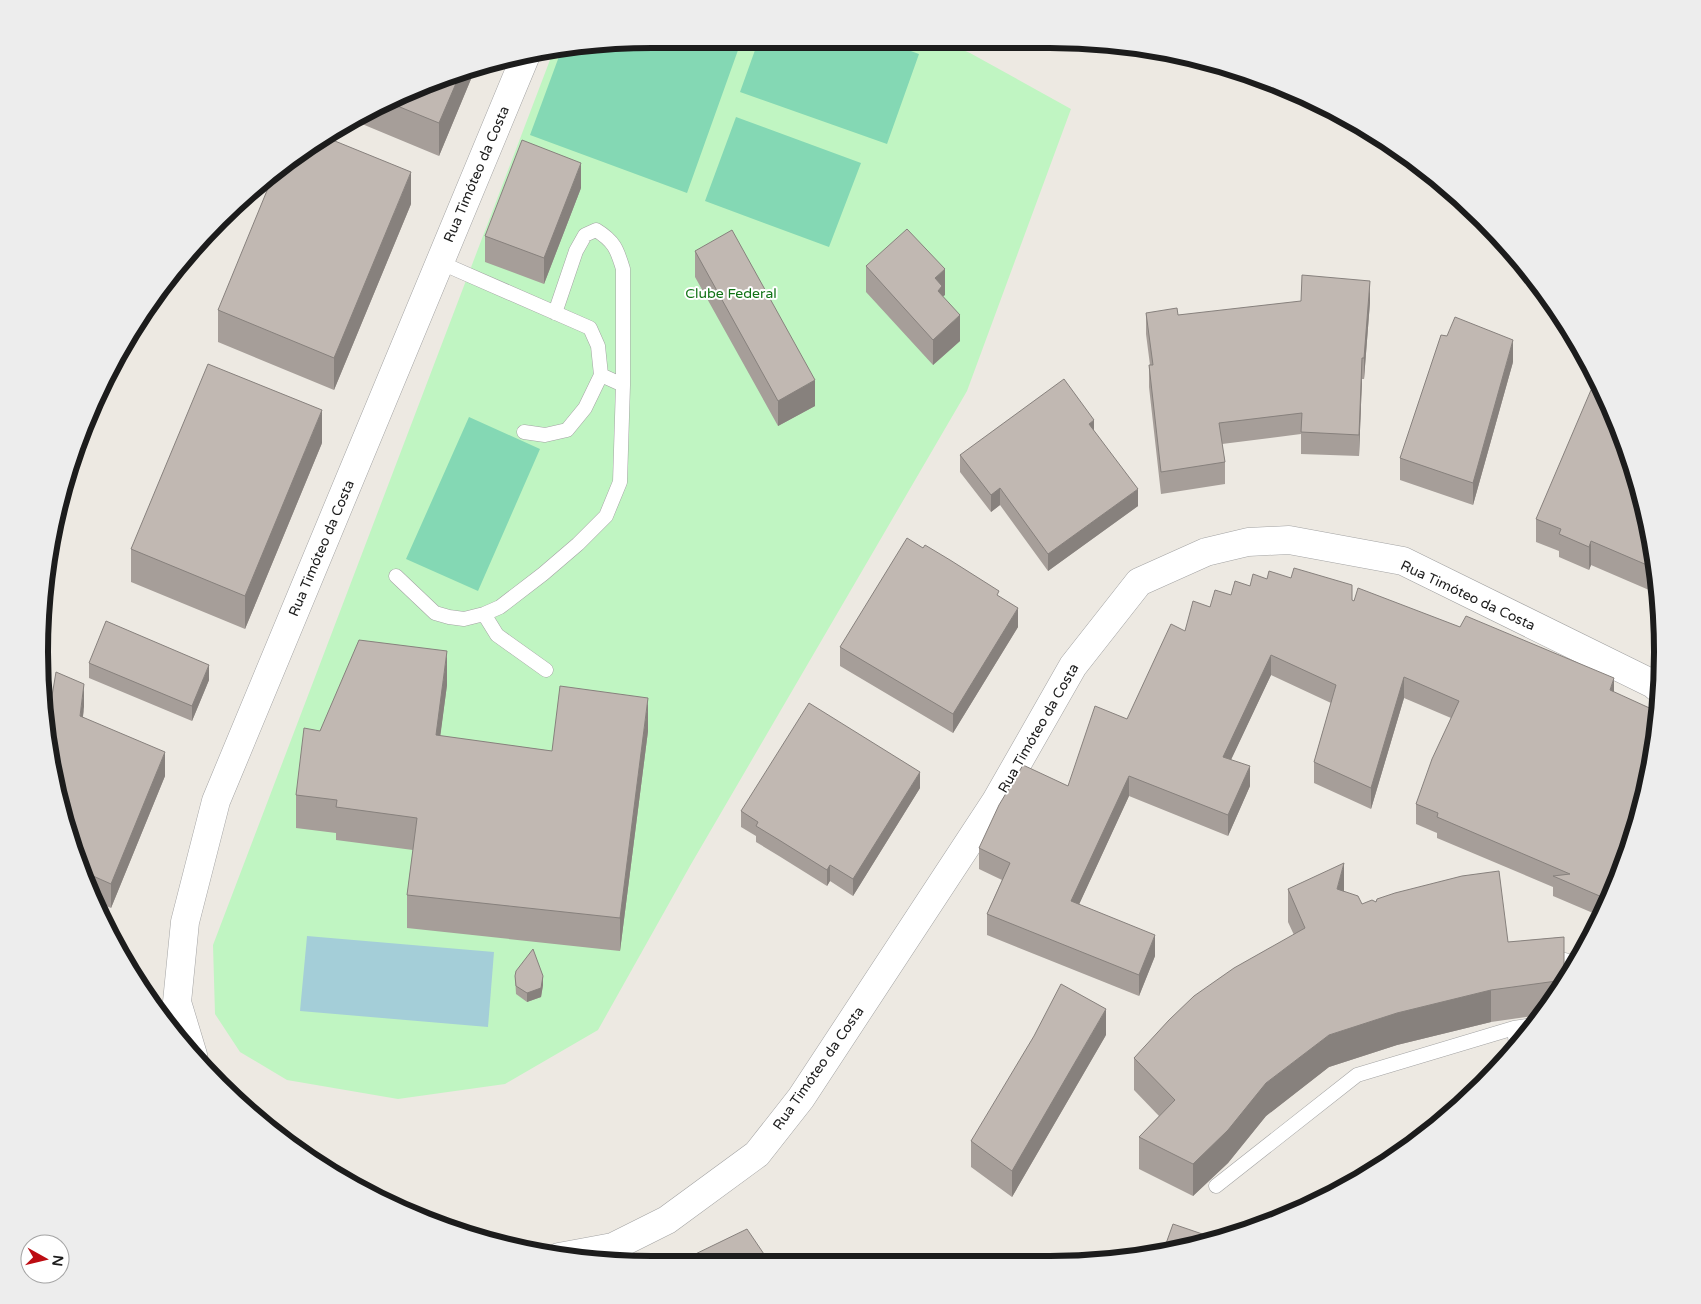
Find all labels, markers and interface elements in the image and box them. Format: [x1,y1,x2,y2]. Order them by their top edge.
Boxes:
street label: Rua Timóteo da Costa [440,103,513,245]
park label: Clube Federal [685,285,777,302]
street label: Rua Timóteo da Costa [285,477,358,619]
street label: Rua Timóteo da Costa [1398,557,1538,634]
street label: Rua Timóteo da Costa [994,660,1082,796]
street label: Rua Timóteo da Costa [769,1003,867,1133]
north arrow [20,1234,70,1284]
text: N [48,1254,67,1267]

